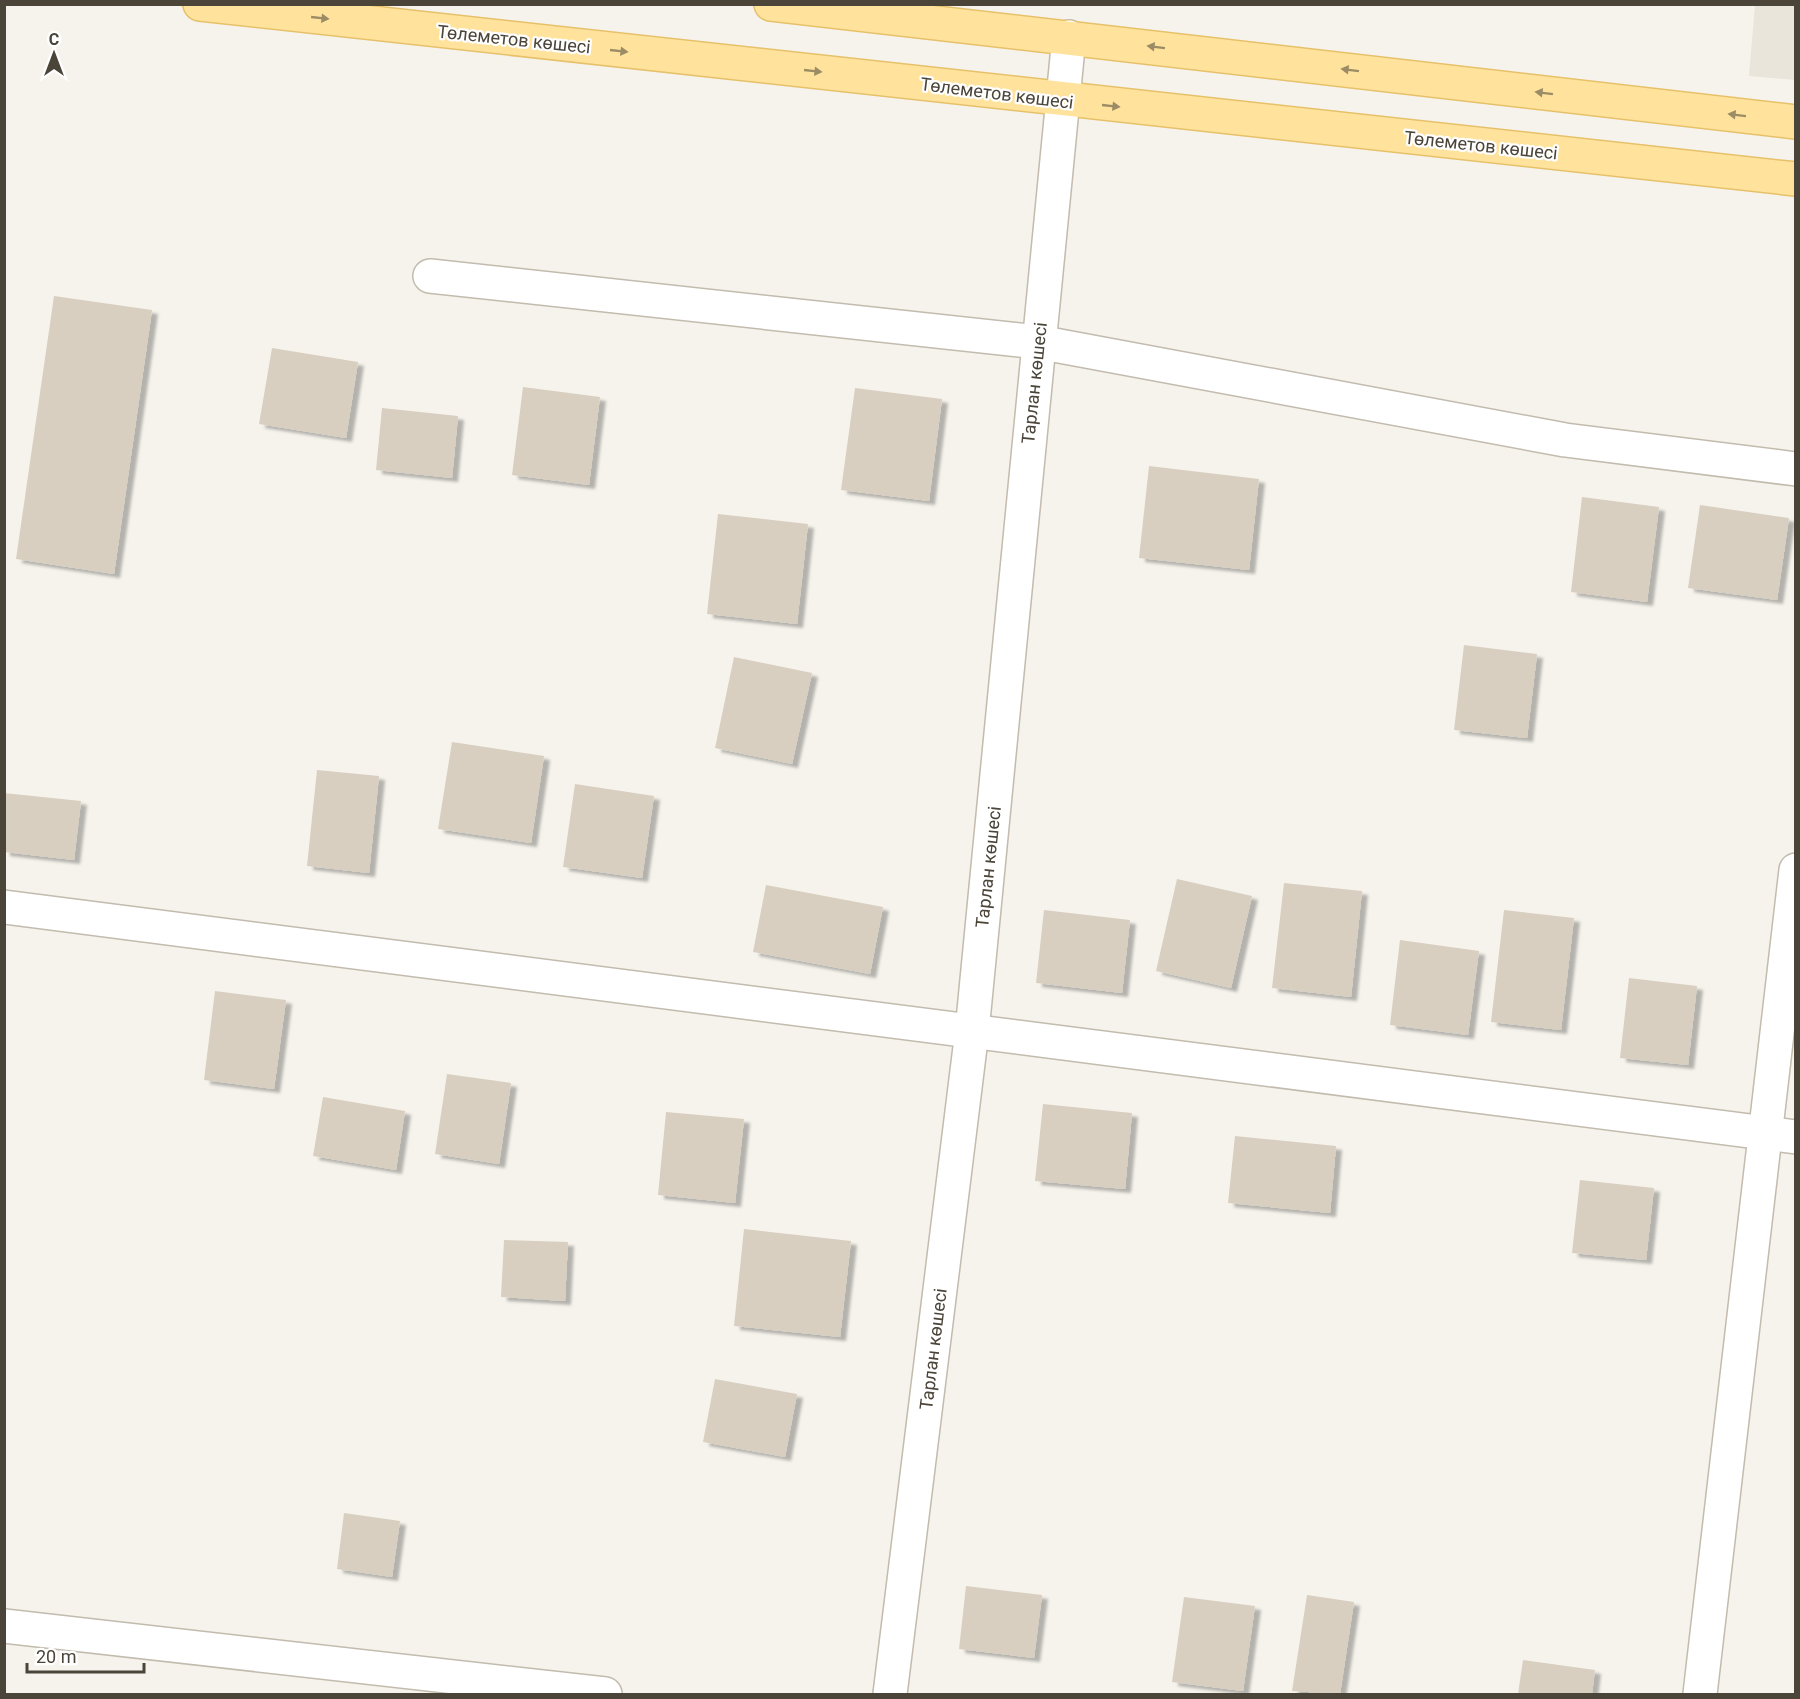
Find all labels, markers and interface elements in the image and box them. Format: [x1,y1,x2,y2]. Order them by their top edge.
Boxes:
one-way arrow [311,13,330,23]
street label: Төлеметов көшесі [436,21,592,57]
north arrow [24,24,84,84]
text: С [49,30,59,49]
one-way arrow [1147,42,1166,52]
one-way arrow [609,46,628,55]
one-way arrow [1340,65,1359,75]
one-way arrow [803,66,822,76]
street label: Төлеметов көшесі [919,73,1075,113]
one-way arrow [1534,88,1553,97]
one-way arrow [1101,101,1120,111]
one-way arrow [1728,110,1747,120]
street label: Төлеметов көшесі [1403,127,1559,163]
street label: Тарлан көшесі [1017,321,1051,445]
street label: Тарлан көшесі [971,805,1005,929]
street label: Тарлан көшесі [915,1287,951,1411]
scale bar [27,1636,144,1674]
text: 20 m [36,1646,76,1667]

